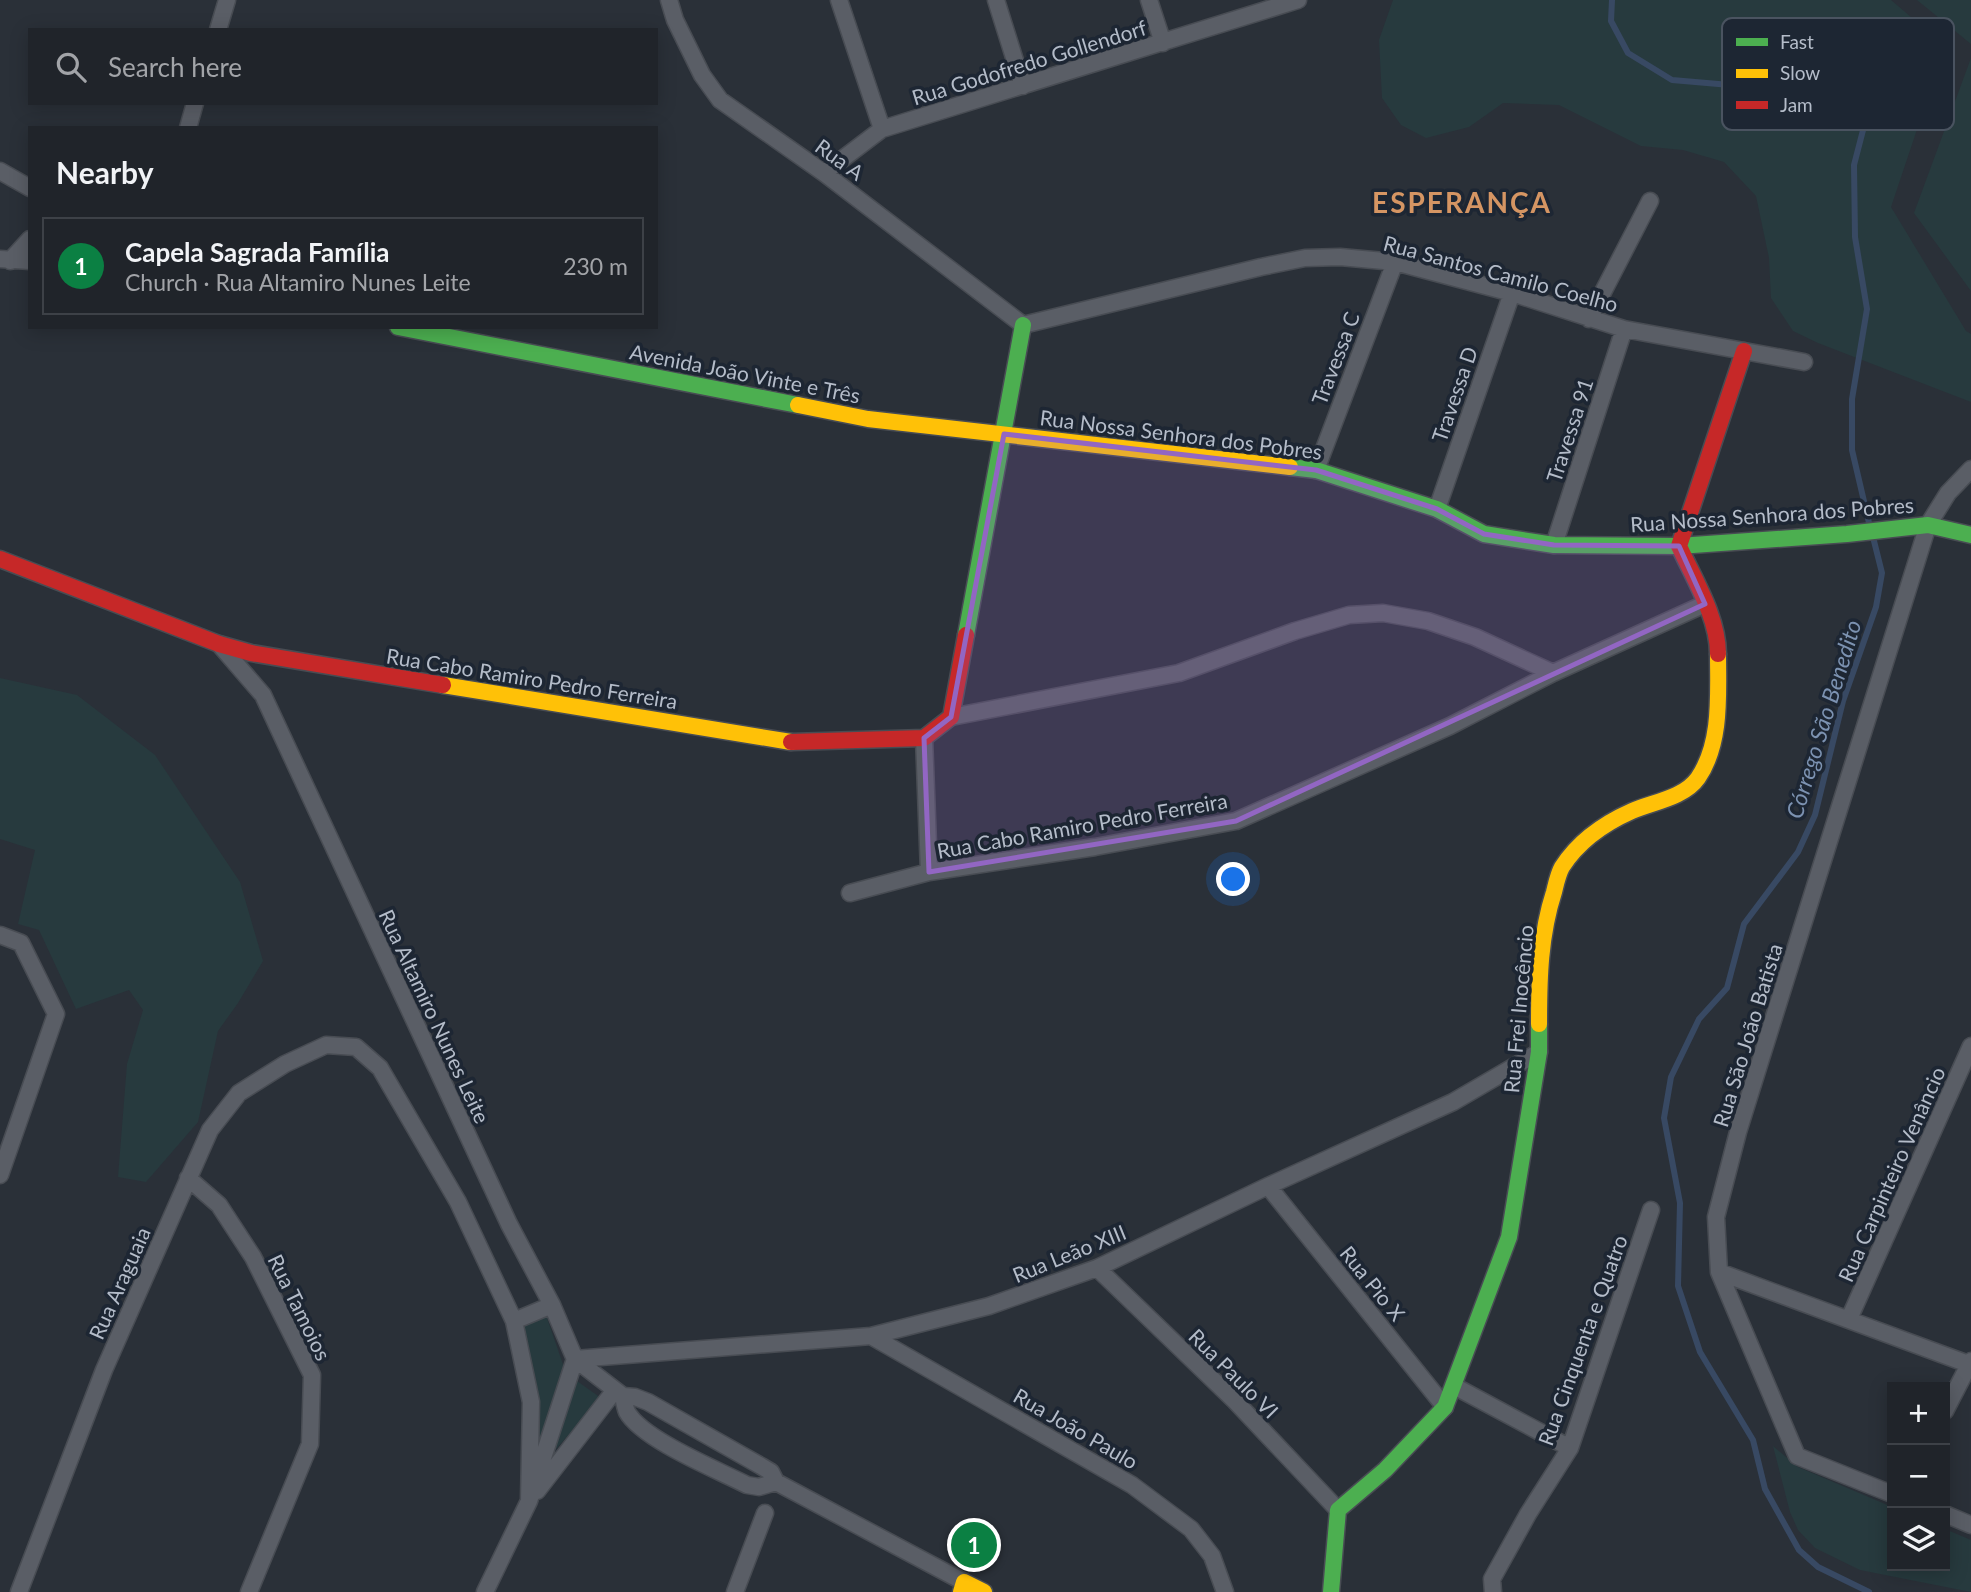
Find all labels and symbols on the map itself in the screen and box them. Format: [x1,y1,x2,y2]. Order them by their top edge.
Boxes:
street label: Rua Godofredo Gollendorf [909,14,1150,110]
legend [1722,18,1954,130]
text: Fast [1780,30,1814,53]
text: Slow [1780,61,1820,84]
text: Jam [1780,93,1813,116]
street label: Rua A [811,133,870,185]
district label: ESPERANÇA [1372,185,1552,219]
street label: Rua Santos Camilo Coelho [1381,230,1621,316]
street label: Travessa C [1306,308,1364,408]
street label: Avenida João Vinte e Três [628,338,862,408]
street label: Travessa D [1426,343,1482,445]
street label: Travessa 91 [1540,375,1598,485]
street label: Rua Nossa Senhora dos Pobres [1038,404,1324,464]
street label: Rua Nossa Senhora dos Pobres [1629,492,1915,536]
water label: Córrego São Benedito [1779,616,1867,822]
street label: Rua Cabo Ramiro Pedro Ferreira [385,643,679,713]
street label: Rua Cabo Ramiro Pedro Ferreira [935,787,1229,863]
your location [1216,862,1250,896]
street label: Rua Altamiro Nunes Leite [374,905,496,1127]
street label: Rua Frei Inocêncio [1498,924,1538,1094]
street label: Rua São João Batista [1707,940,1787,1130]
street label: Rua Carpinteiro Venâncio [1832,1063,1950,1285]
street label: Rua Leão XIII [1009,1219,1129,1287]
street label: Rua Araguaia [83,1223,155,1343]
street label: Rua Cinquenta e Quatro [1532,1231,1632,1449]
street label: Rua Pio X [1335,1241,1411,1326]
street label: Rua Tamoios [263,1250,337,1364]
street label: Rua Paulo VI [1184,1323,1284,1423]
street label: Rua João Paulo [1010,1382,1143,1474]
pin: 1 [951,1519,997,1571]

